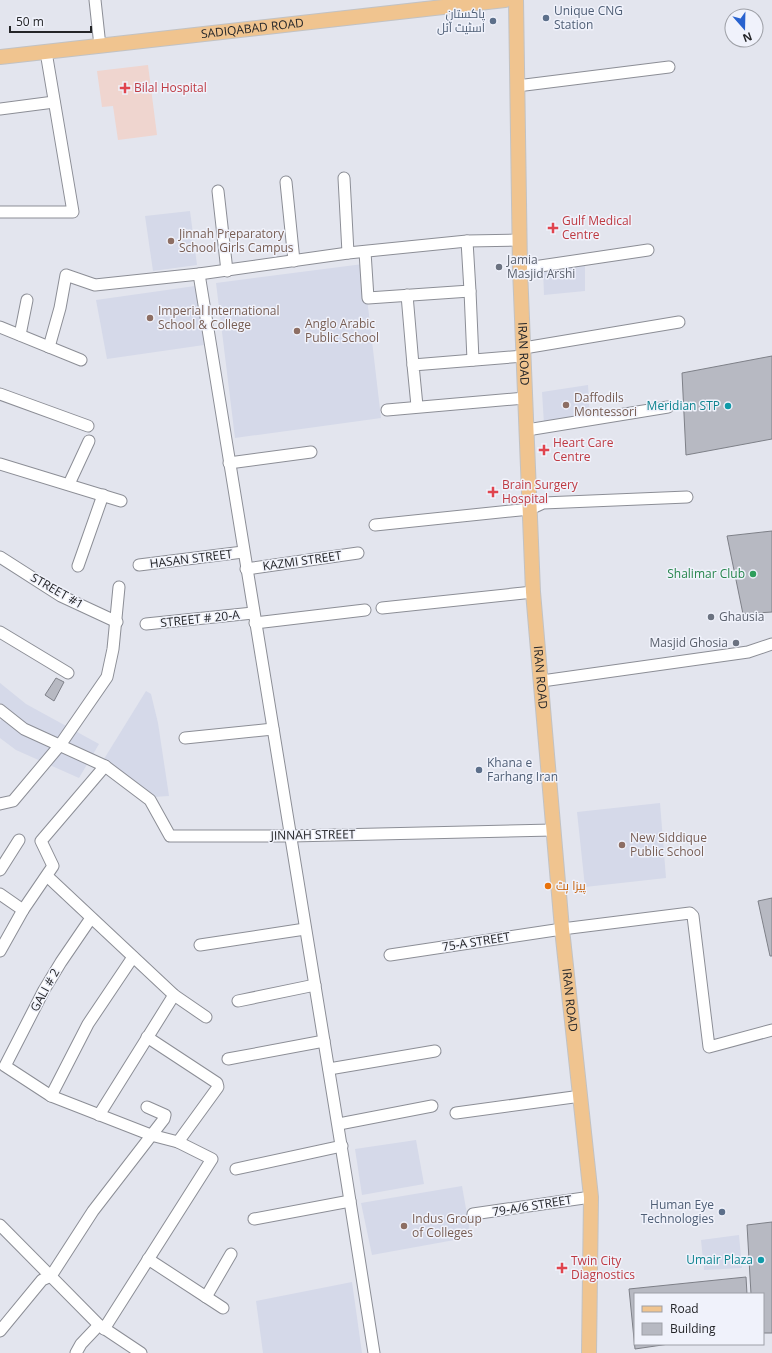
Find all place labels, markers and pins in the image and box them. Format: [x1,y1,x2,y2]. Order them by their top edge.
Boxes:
place label: Unique CNG Station [554,2,623,33]
place label: پاکستان اسٹیٹ آئل [437,5,486,36]
marker: Unique CNG Station [541,13,551,23]
marker: پاکستان اسٹیٹ آئل [488,16,498,26]
place label: Bilal Hospital [134,79,207,96]
marker: Bilal Hospital [119,82,131,94]
place label: Gulf Medical Centre [562,212,632,243]
marker: Gulf Medical Centre [547,222,559,234]
place label: Jinnah Preparatory School Girls Campus [178,225,294,256]
marker: Jinnah Preparatory School Girls Campus [166,236,176,246]
place label: Jamia Masjid Arshi [506,251,575,282]
marker: Jamia Masjid Arshi [494,262,504,272]
place label: Imperial International School & College [158,302,280,333]
marker: Imperial International School & College [145,313,155,323]
place label: Anglo Arabic Public School [305,315,379,346]
marker: Anglo Arabic Public School [292,326,302,336]
place label: Daffodils Montessori [574,389,637,420]
place label: Meridian STP [647,397,720,414]
marker: Daffodils Montessori [561,400,571,410]
marker: Meridian STP [723,401,733,411]
place label: Heart Care Centre [553,434,614,465]
marker: Heart Care Centre [538,444,550,456]
place label: Brain Surgery Hospital [502,476,579,507]
marker: Brain Surgery Hospital [487,486,499,498]
place label: Shalimar Club [667,565,745,582]
marker: Shalimar Club [748,569,758,579]
place label: Ghausia [719,608,765,625]
marker: Ghausia [706,612,716,622]
place label: Masjid Ghosia [650,634,728,651]
marker: Masjid Ghosia [731,638,741,648]
place label: Khana e Farhang Iran [487,754,558,785]
marker: Khana e Farhang Iran [474,765,484,775]
place label: New Siddique Public School [630,829,707,860]
marker: New Siddique Public School [617,840,627,850]
place label: پیزا ہٹ [556,877,586,895]
marker: پیزا ہٹ [543,881,553,891]
place label: Human Eye Technologies [641,1196,714,1227]
marker: Human Eye Technologies [717,1207,727,1217]
place label: Indus Group of Colleges [412,1210,482,1241]
marker: Indus Group of Colleges [399,1221,409,1231]
place label: Umair Plaza [686,1251,753,1268]
place label: Twin City Diagnostics [571,1252,635,1283]
marker: Umair Plaza [756,1255,766,1265]
marker: Twin City Diagnostics [556,1262,568,1274]

